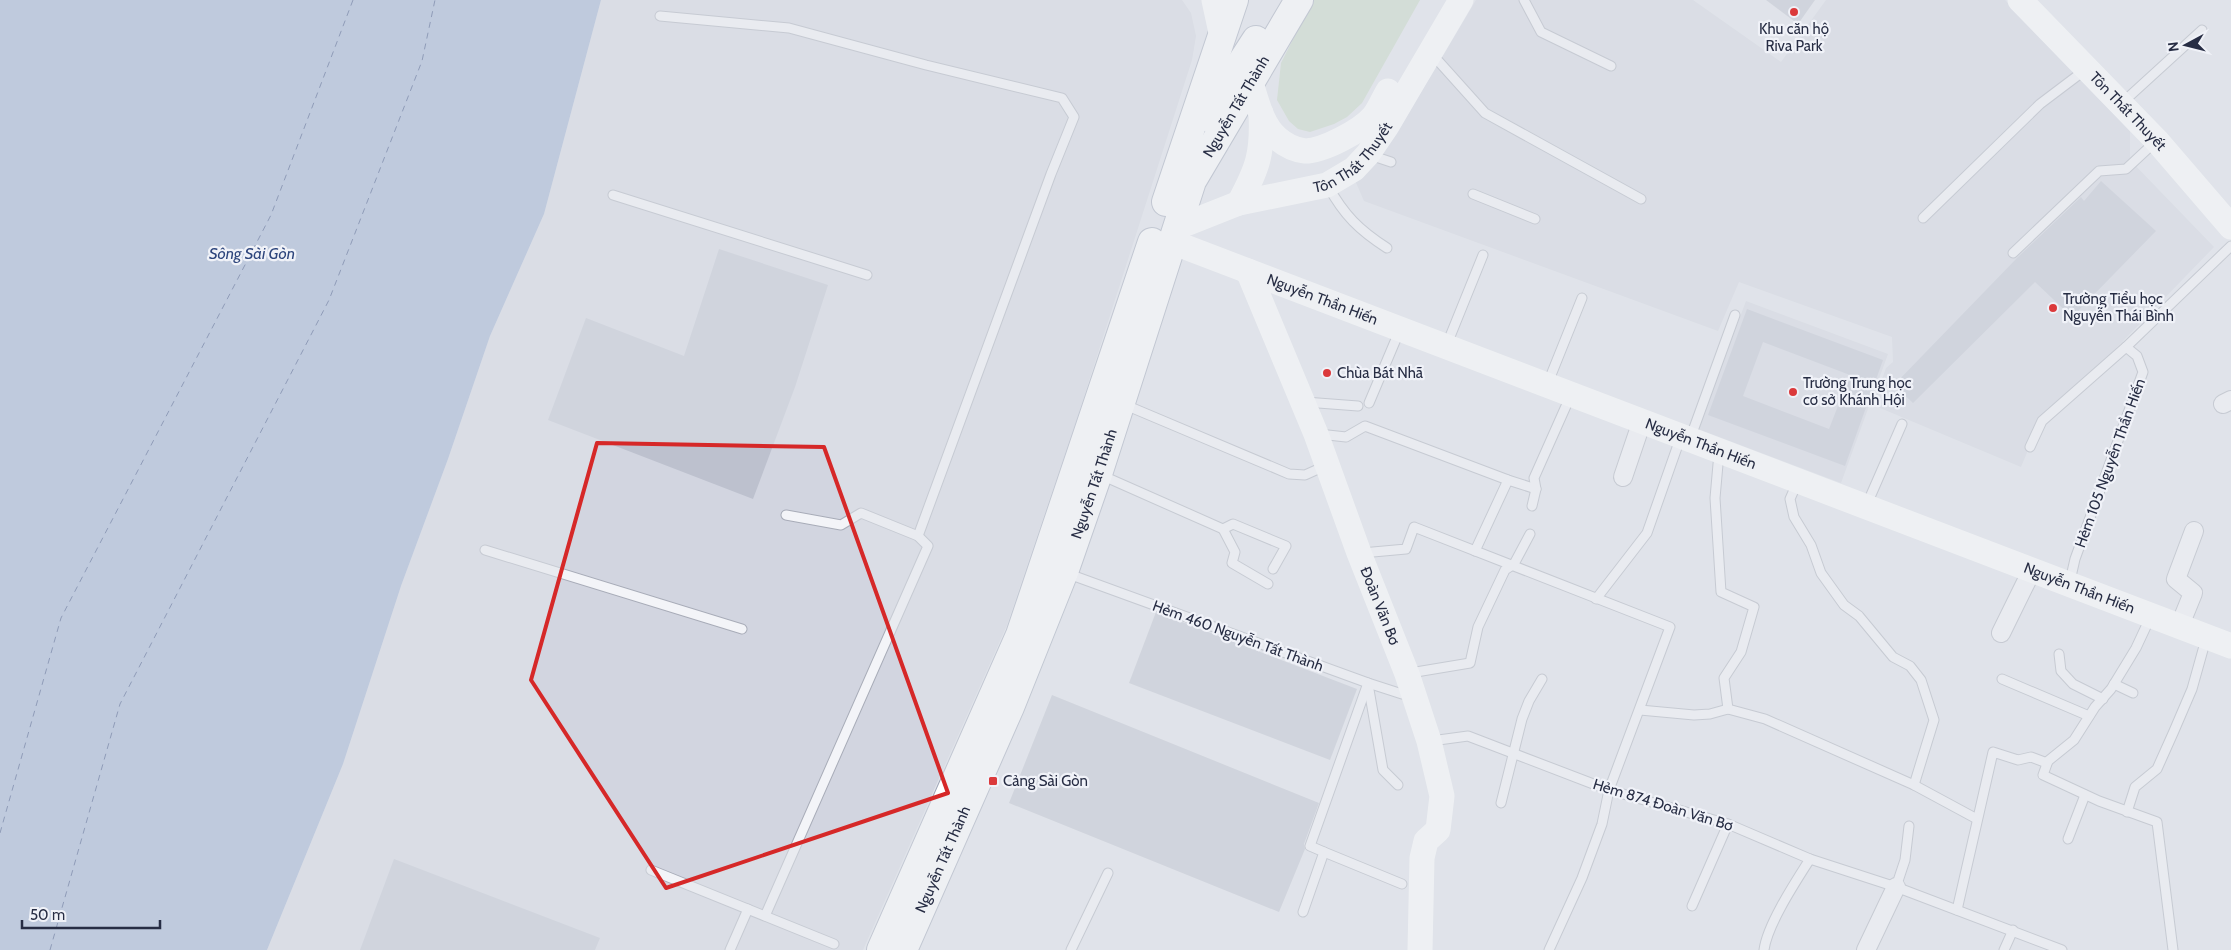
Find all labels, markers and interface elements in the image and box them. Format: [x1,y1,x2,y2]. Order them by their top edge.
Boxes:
marker: Khu căn hộ Riva Park [1788,6,1800,18]
place label: Khu căn hộ Riva Park [1759,20,1829,55]
north arrow [2161,20,2211,70]
text: N [2164,41,2183,53]
street label: Nguyễn Tất Thành [1199,52,1273,160]
street label: Tôn Thất Thuyết [2086,68,2170,154]
street label: Tôn Thất Thuyết [1312,119,1396,197]
water label: Sông Sài Gòn [209,244,295,263]
street label: Nguyễn Thần Hiến [1264,270,1380,329]
place label: Trường Tiểu học Nguyễn Thái Bình [2063,290,2174,325]
marker: Trường Tiểu học Nguyễn Thái Bình [2047,302,2059,314]
place label: Chùa Bát Nhã [1337,364,1424,382]
marker: Chùa Bát Nhã [1321,367,1333,379]
place label: Trường Trung học cơ sở Khánh Hội [1803,374,1912,409]
street label: Hẻm 105 Nguyễn Thần Hiến [2071,376,2149,550]
marker: Trường Trung học cơ sở Khánh Hội [1787,386,1799,398]
street label: Nguyễn Thần Hiến [1643,414,1759,473]
street label: Nguyễn Tất Thành [1067,427,1121,541]
street label: Nguyễn Thần Hiến [2021,559,2137,617]
street label: Đoàn Văn Bơ [1356,564,1404,648]
street label: Hẻm 460 Nguyễn Tất Thành [1150,597,1326,675]
place label: Cảng Sài Gòn [1003,772,1088,790]
marker: Cảng Sài Gòn [987,775,999,787]
street label: Hẻm 874 Đoàn Văn Bơ [1591,775,1735,835]
street label: Nguyễn Tất Thành [911,803,974,916]
scale bar [22,898,160,930]
text: 50 m [30,906,65,924]

